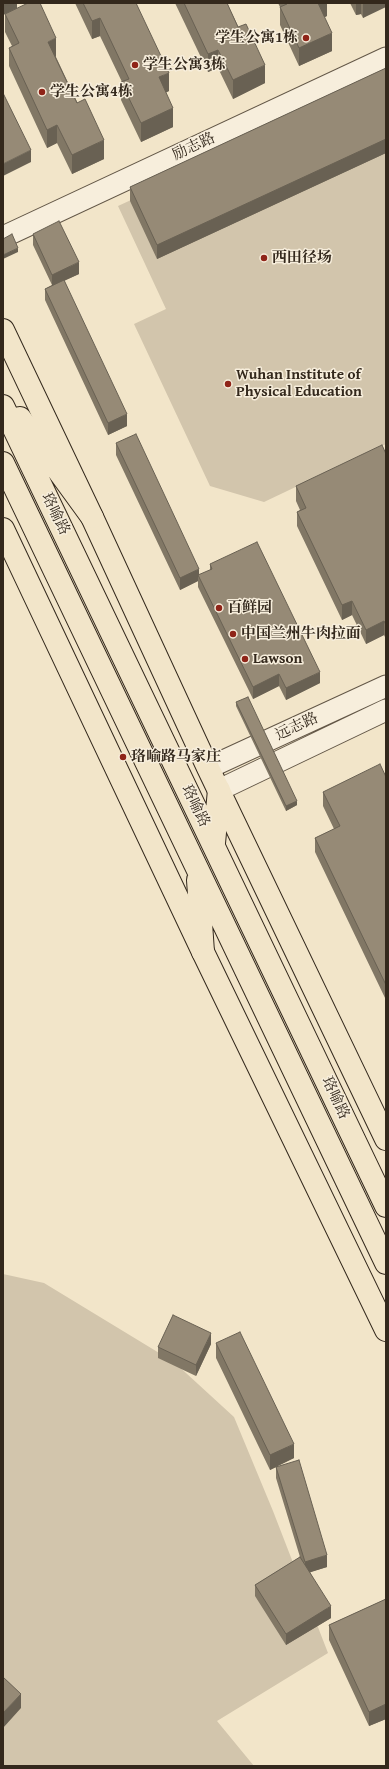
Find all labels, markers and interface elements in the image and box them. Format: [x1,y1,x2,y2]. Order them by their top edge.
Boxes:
place label: 学生公寓1栋 [215,29,298,47]
marker: 学生公寓1栋 [301,33,311,43]
place label: 学生公寓3栋 [143,56,226,74]
marker: 学生公寓3栋 [130,60,140,70]
place label: 学生公寓4栋 [50,83,133,101]
marker: 学生公寓4栋 [37,87,47,97]
street label: 励志路 [170,129,218,165]
place label: 西田径场 [272,249,332,267]
marker: 西田径场 [259,253,269,263]
place label: Wuhan Institute of Physical Education [236,366,362,401]
marker: Wuhan Institute of Physical Education [223,379,233,389]
street label: 珞喻路 [37,490,73,538]
place label: 百鲜园 [227,599,272,617]
marker: 百鲜园 [214,603,224,613]
place label: 中国兰州牛肉拉面 [241,625,361,643]
marker: 中国兰州牛肉拉面 [228,629,238,639]
place label: Lawson [253,650,302,668]
marker: Lawson [240,654,250,664]
street label: 远志路 [273,709,321,745]
place label: 珞喻路马家庄 [131,748,221,766]
marker: 珞喻路马家庄 [118,752,128,762]
street label: 珞喻路 [177,782,213,830]
street label: 珞喻路 [317,1074,353,1122]

